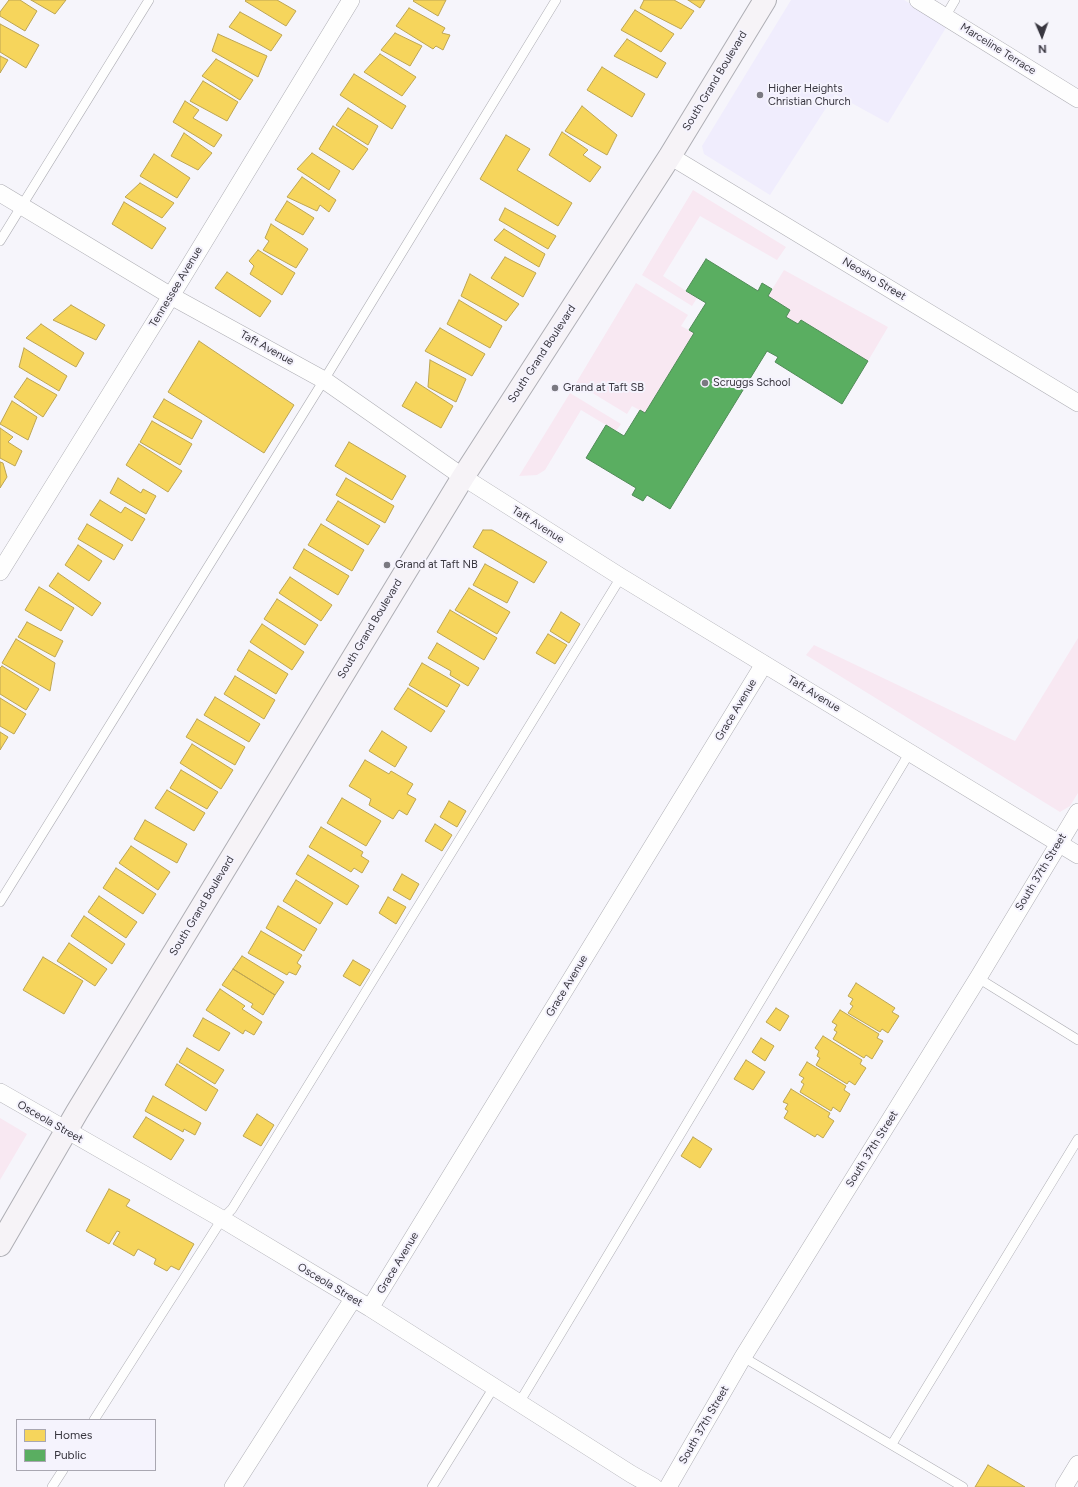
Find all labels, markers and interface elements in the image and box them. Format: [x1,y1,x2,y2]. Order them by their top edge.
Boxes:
north arrow [1022,16,1062,56]
street label: Marceline Terrace [958,20,1038,78]
street label: South Grand Boulevard [680,29,750,133]
text: N [1038,42,1047,55]
place label: Higher Heights Christian Church [768,82,851,108]
marker: Higher Heights Christian Church [755,90,765,100]
street label: Tennessee Avenue [147,244,205,330]
street label: Neosho Street [840,255,908,303]
street label: South Grand Boulevard [505,303,579,405]
street label: Taft Avenue [238,328,296,368]
place label: Scruggs School [713,376,790,390]
marker: Scruggs School [700,378,710,388]
place label: Grand at Taft SB [563,381,644,395]
marker: Grand at Taft SB [550,383,560,393]
street label: Taft Avenue [509,504,567,546]
place label: Grand at Taft NB [395,558,478,572]
marker: Grand at Taft NB [382,560,392,570]
street label: South Grand Boulevard [335,577,405,681]
street label: Taft Avenue [785,673,843,715]
street label: Grace Avenue [712,677,760,743]
street label: South 37th Street [1013,831,1069,913]
street label: South Grand Boulevard [167,854,237,958]
street label: Grace Avenue [543,953,591,1019]
street label: Osceola Street [15,1098,85,1146]
street label: South 37th Street [843,1108,901,1190]
street label: Grace Avenue [374,1230,422,1296]
street label: Osceola Street [295,1260,365,1310]
street label: South 37th Street [676,1384,732,1466]
legend [16,1419,156,1471]
text: Homes [54,1428,92,1442]
text: Public [54,1448,87,1462]

